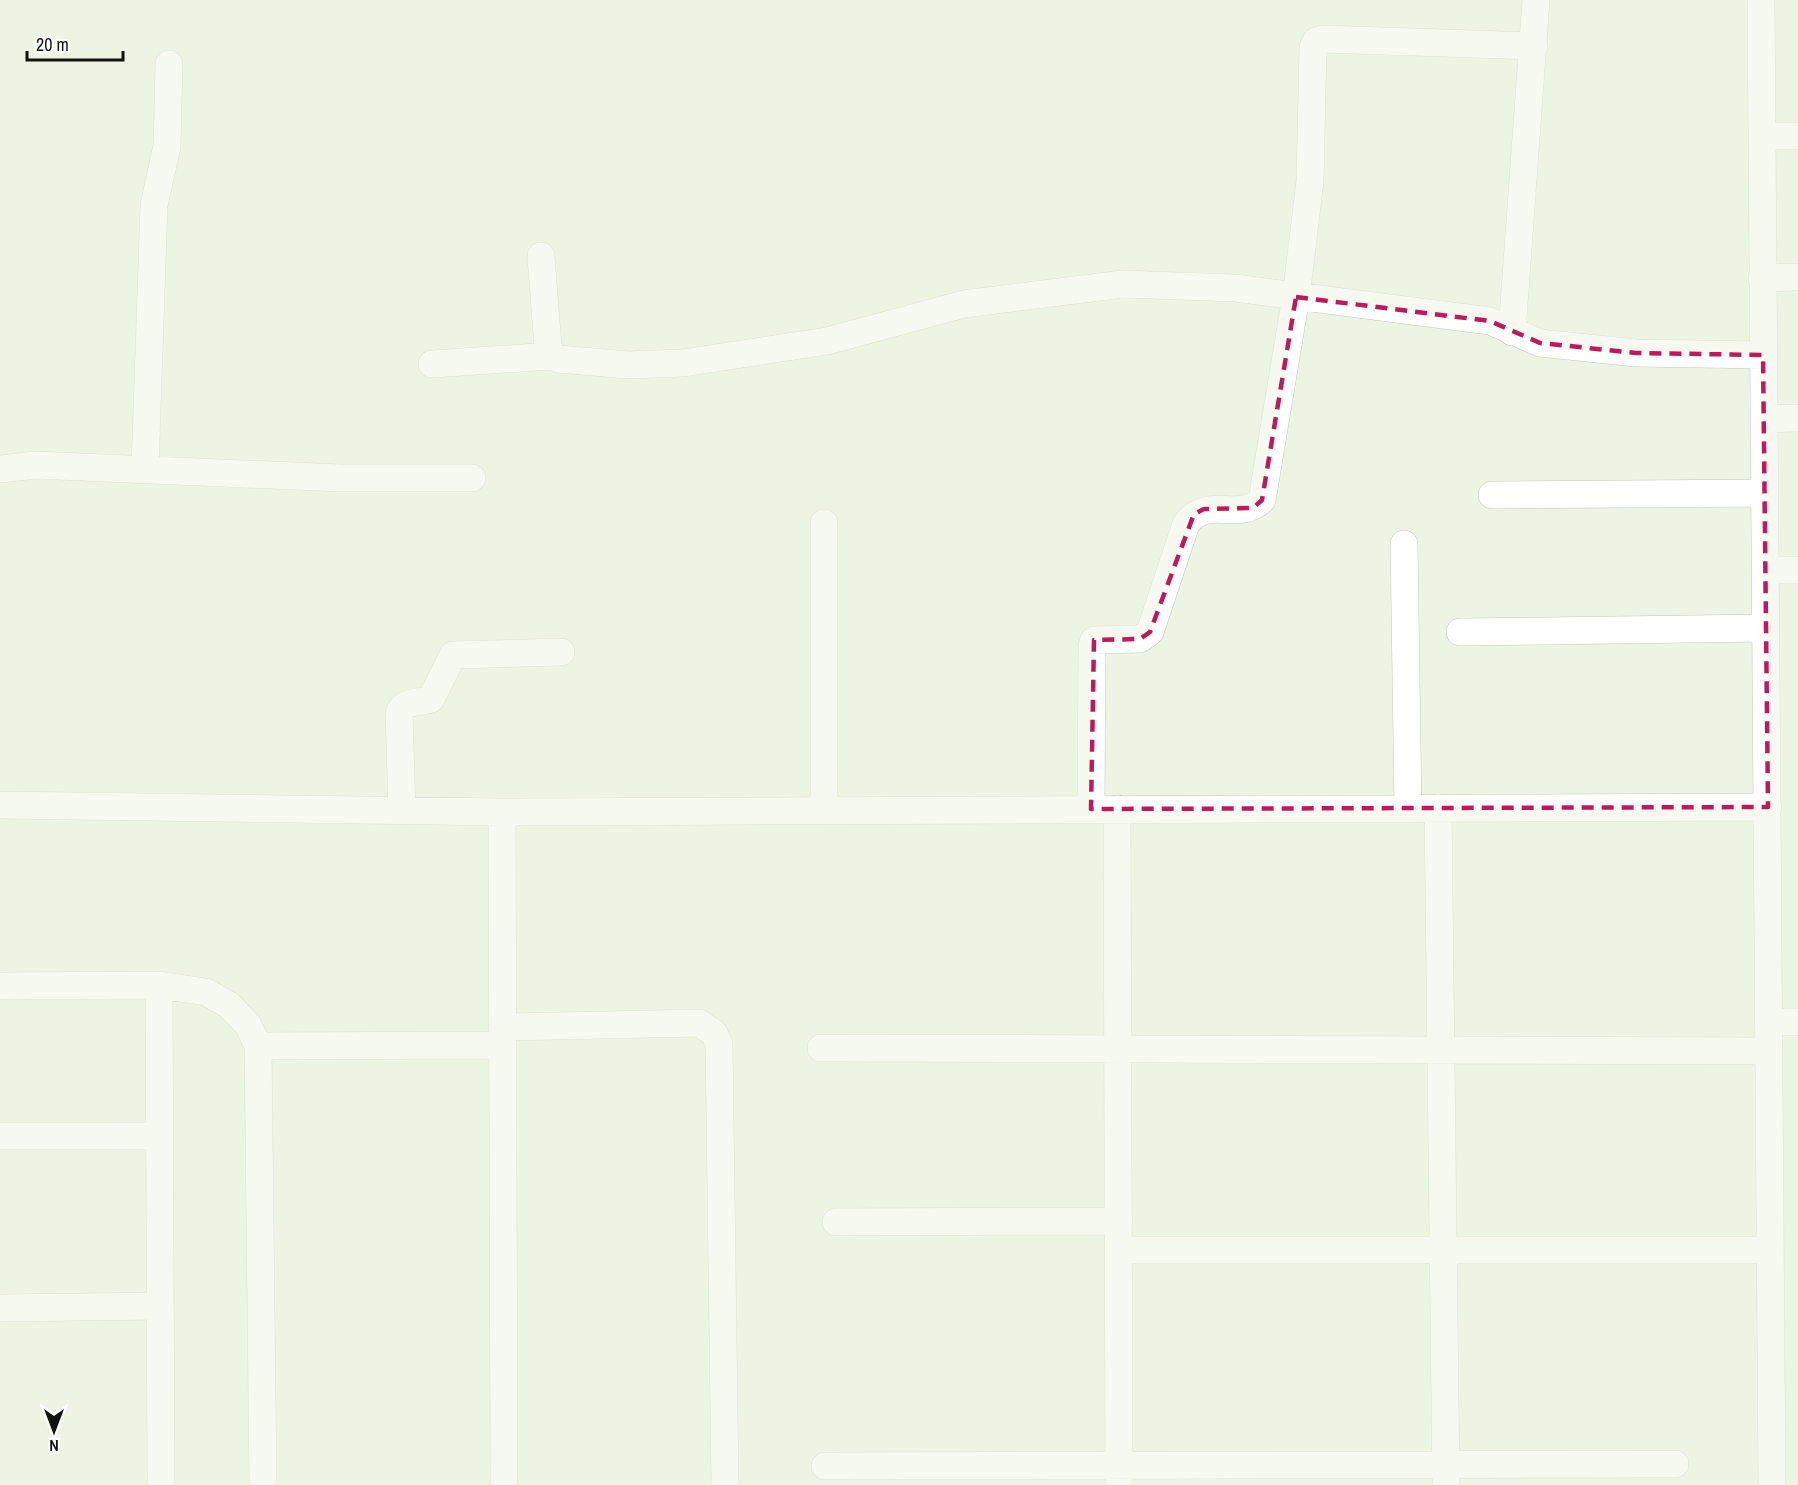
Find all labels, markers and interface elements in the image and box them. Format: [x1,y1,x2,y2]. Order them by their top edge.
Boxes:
scale bar [27,24,123,62]
text: 20 m [36,32,69,57]
north arrow [24,1401,84,1461]
text: N [49,1435,59,1457]

